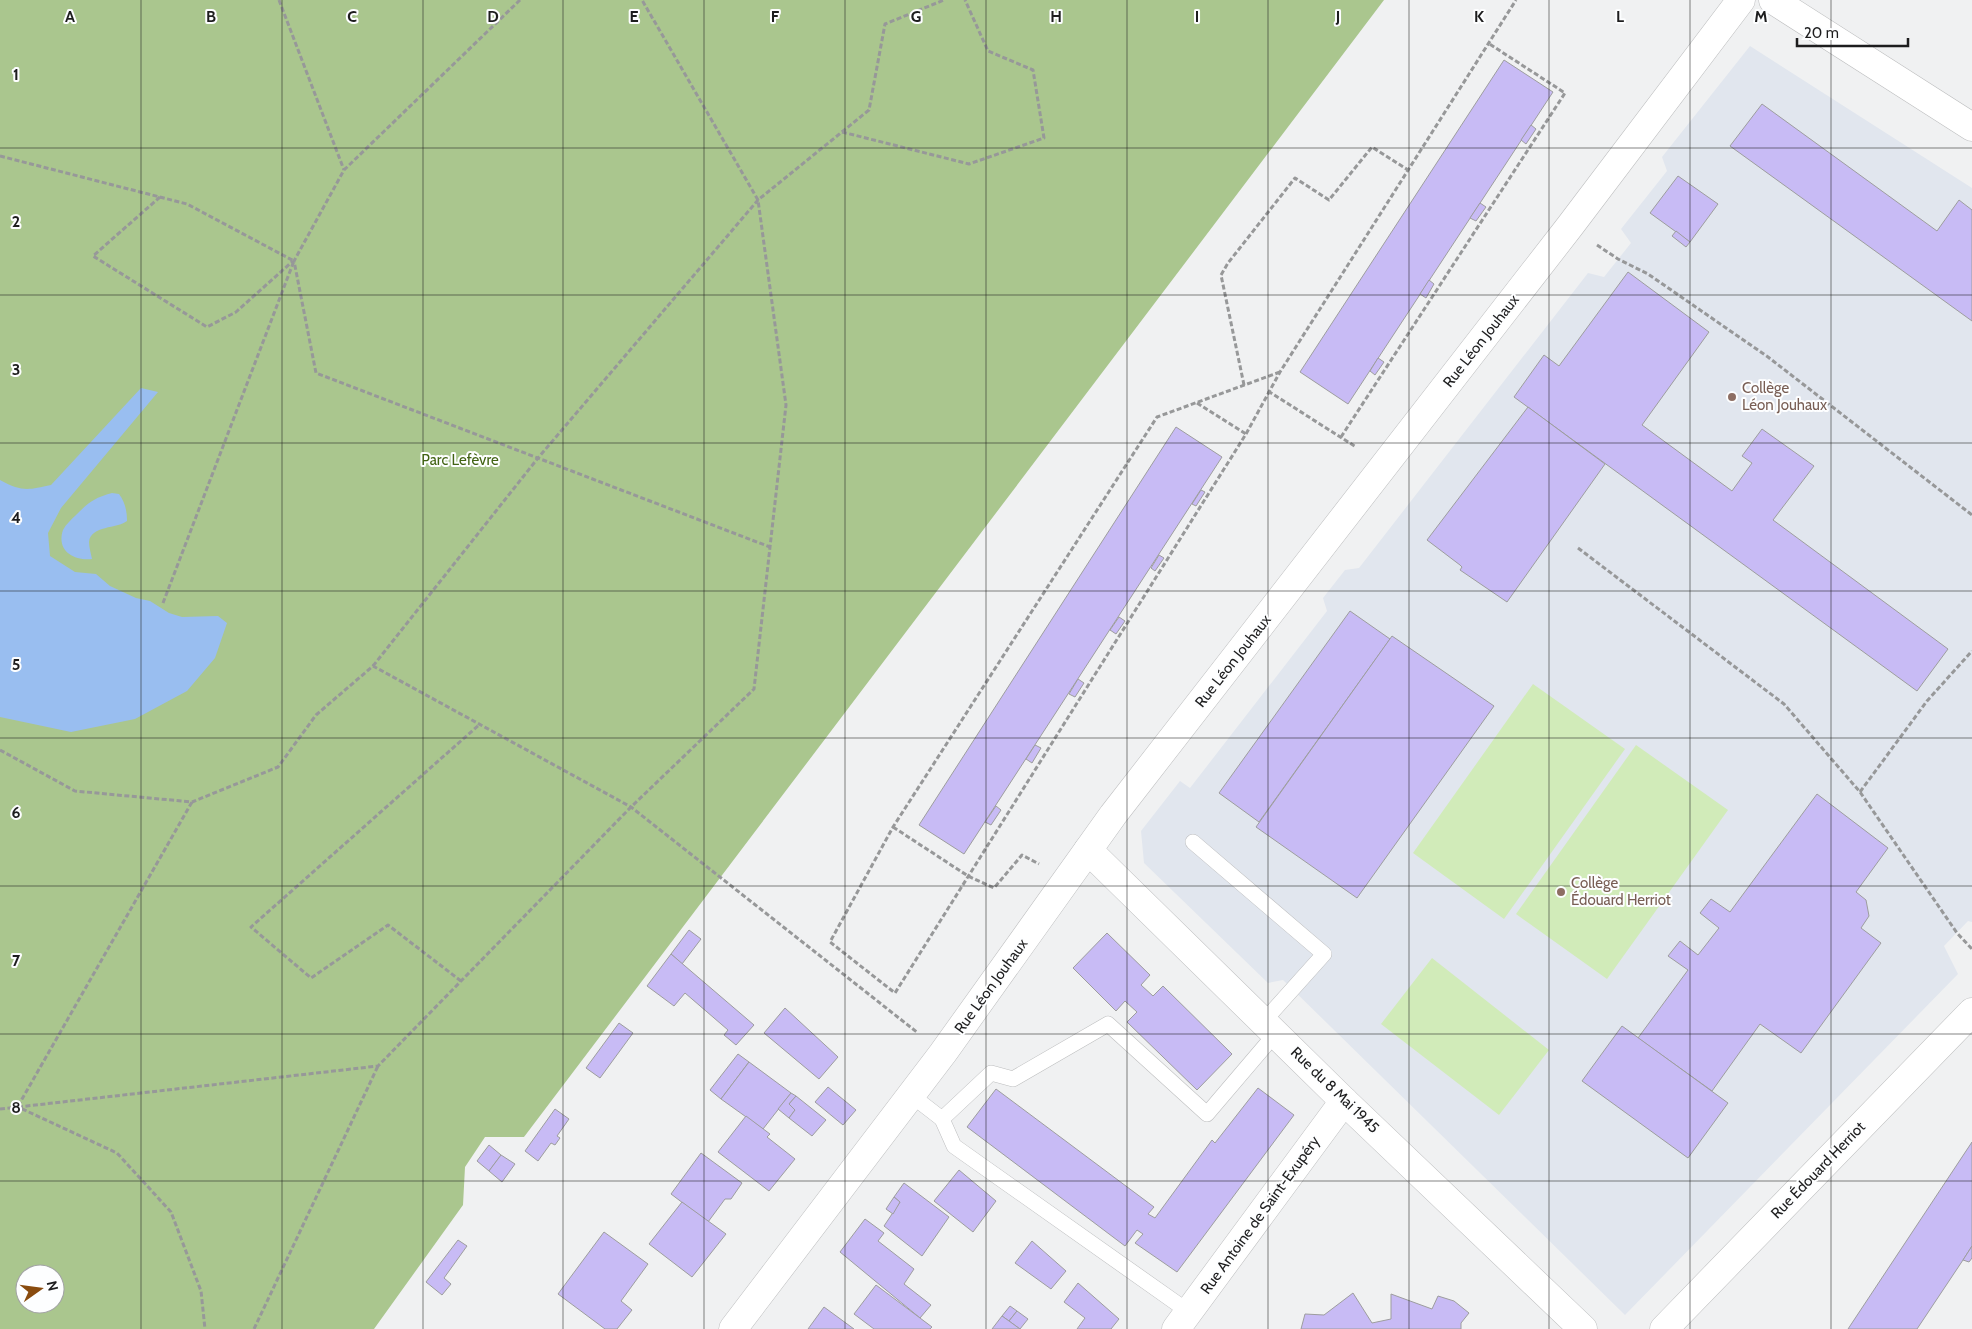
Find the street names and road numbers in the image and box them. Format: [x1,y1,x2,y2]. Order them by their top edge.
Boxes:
street label: Rue Léon Jouhaux [1439,291,1523,391]
street label: Rue Léon Jouhaux [1191,611,1275,711]
street label: Rue Léon Jouhaux [951,935,1031,1037]
street label: Rue du 8 Mai 1945 [1287,1043,1383,1137]
street label: Rue Édouard Herriot [1766,1117,1869,1222]
street label: Rue Antoine de Saint-Exupéry [1197,1132,1324,1298]

